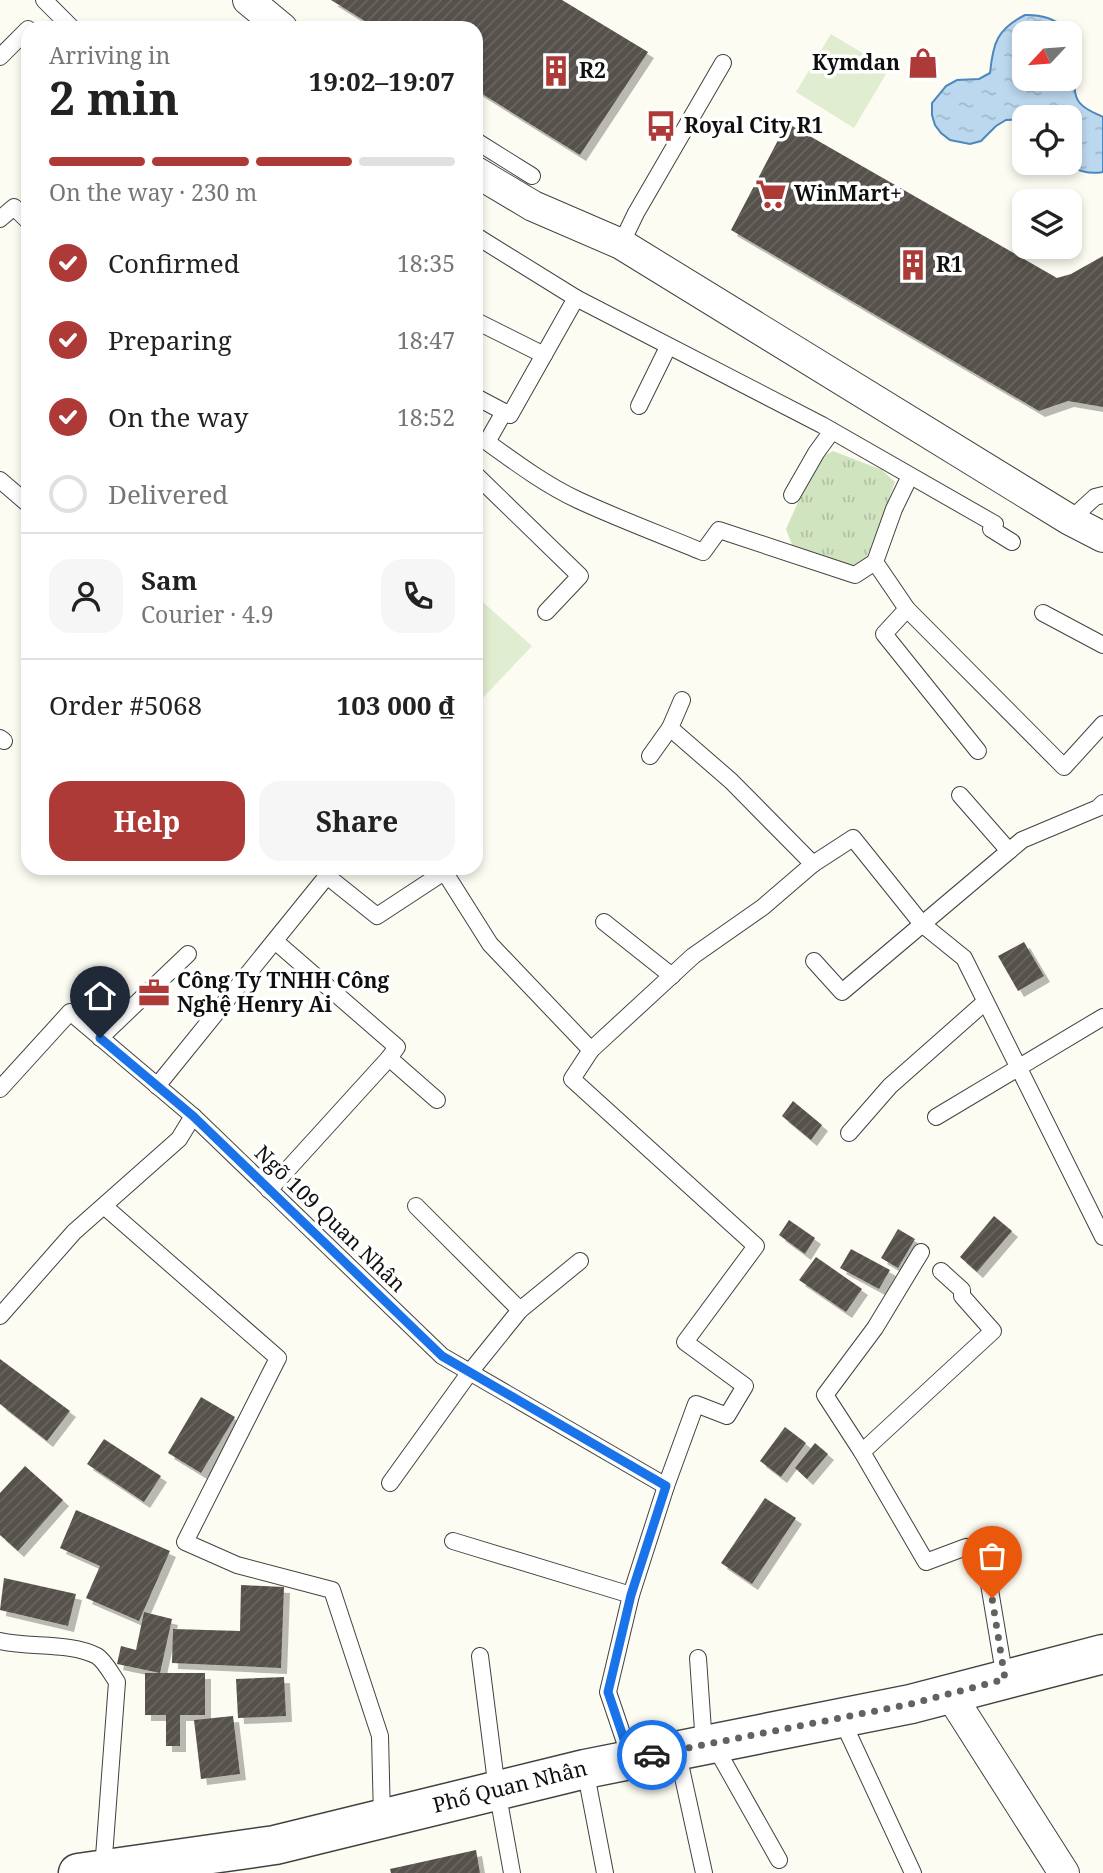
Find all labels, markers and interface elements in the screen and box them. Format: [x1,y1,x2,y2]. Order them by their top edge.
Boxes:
north arrow [1012,21,1082,91]
map controls [1012,21,1082,259]
text: Arriving in [49,39,170,71]
shop icon: Kymdan [906,46,940,80]
place label: Kymdan [812,48,900,76]
building icon: R2 [539,54,573,88]
place label: R2 [579,56,606,84]
text: 19:02–19:07 [309,63,455,99]
text: 2 min [49,66,179,128]
button: locate [1012,105,1082,175]
bus stop icon: Royal City R1 [644,109,678,143]
place label: Royal City R1 [684,111,823,139]
text: On the way · 230 m [49,176,257,208]
supermarket icon: WinMart+ [754,177,788,211]
place label: WinMart+ [794,179,902,207]
button: layers [1012,189,1082,259]
icon: check [49,244,87,282]
text: Confirmed [108,245,240,281]
text: 18:35 [397,247,455,279]
building icon: R1 [896,248,930,282]
place label: R1 [936,250,963,278]
icon: check [49,321,87,359]
text: Preparing [108,322,232,358]
text: 18:47 [397,324,455,356]
icon: check [49,398,87,436]
text: On the way [108,399,248,435]
text: 18:52 [397,401,455,433]
text: Delivered [108,476,228,512]
button: person [49,559,123,633]
button: phone [381,559,455,633]
text: Sam [141,562,197,598]
text: Courier · 4.9 [141,598,274,630]
text: Order #5068 [49,687,202,723]
text: 103 000 ₫ [336,687,455,723]
button: Help [49,781,245,861]
button: Share [259,781,455,861]
pin [70,966,130,1038]
place label: Công Ty TNHH Công Nghệ Henry Ai [177,966,390,1018]
office icon: Công Ty TNHH Công Nghệ Henry Ai [137,976,171,1010]
icon: home [81,977,119,1015]
street label: Ngõ 109 Quan Nhân [249,1139,412,1298]
pin [962,1526,1022,1598]
icon: bag [973,1537,1011,1575]
courier [617,1720,687,1790]
icon: car [633,1736,671,1774]
street label: Phố Quan Nhân [430,1753,590,1819]

